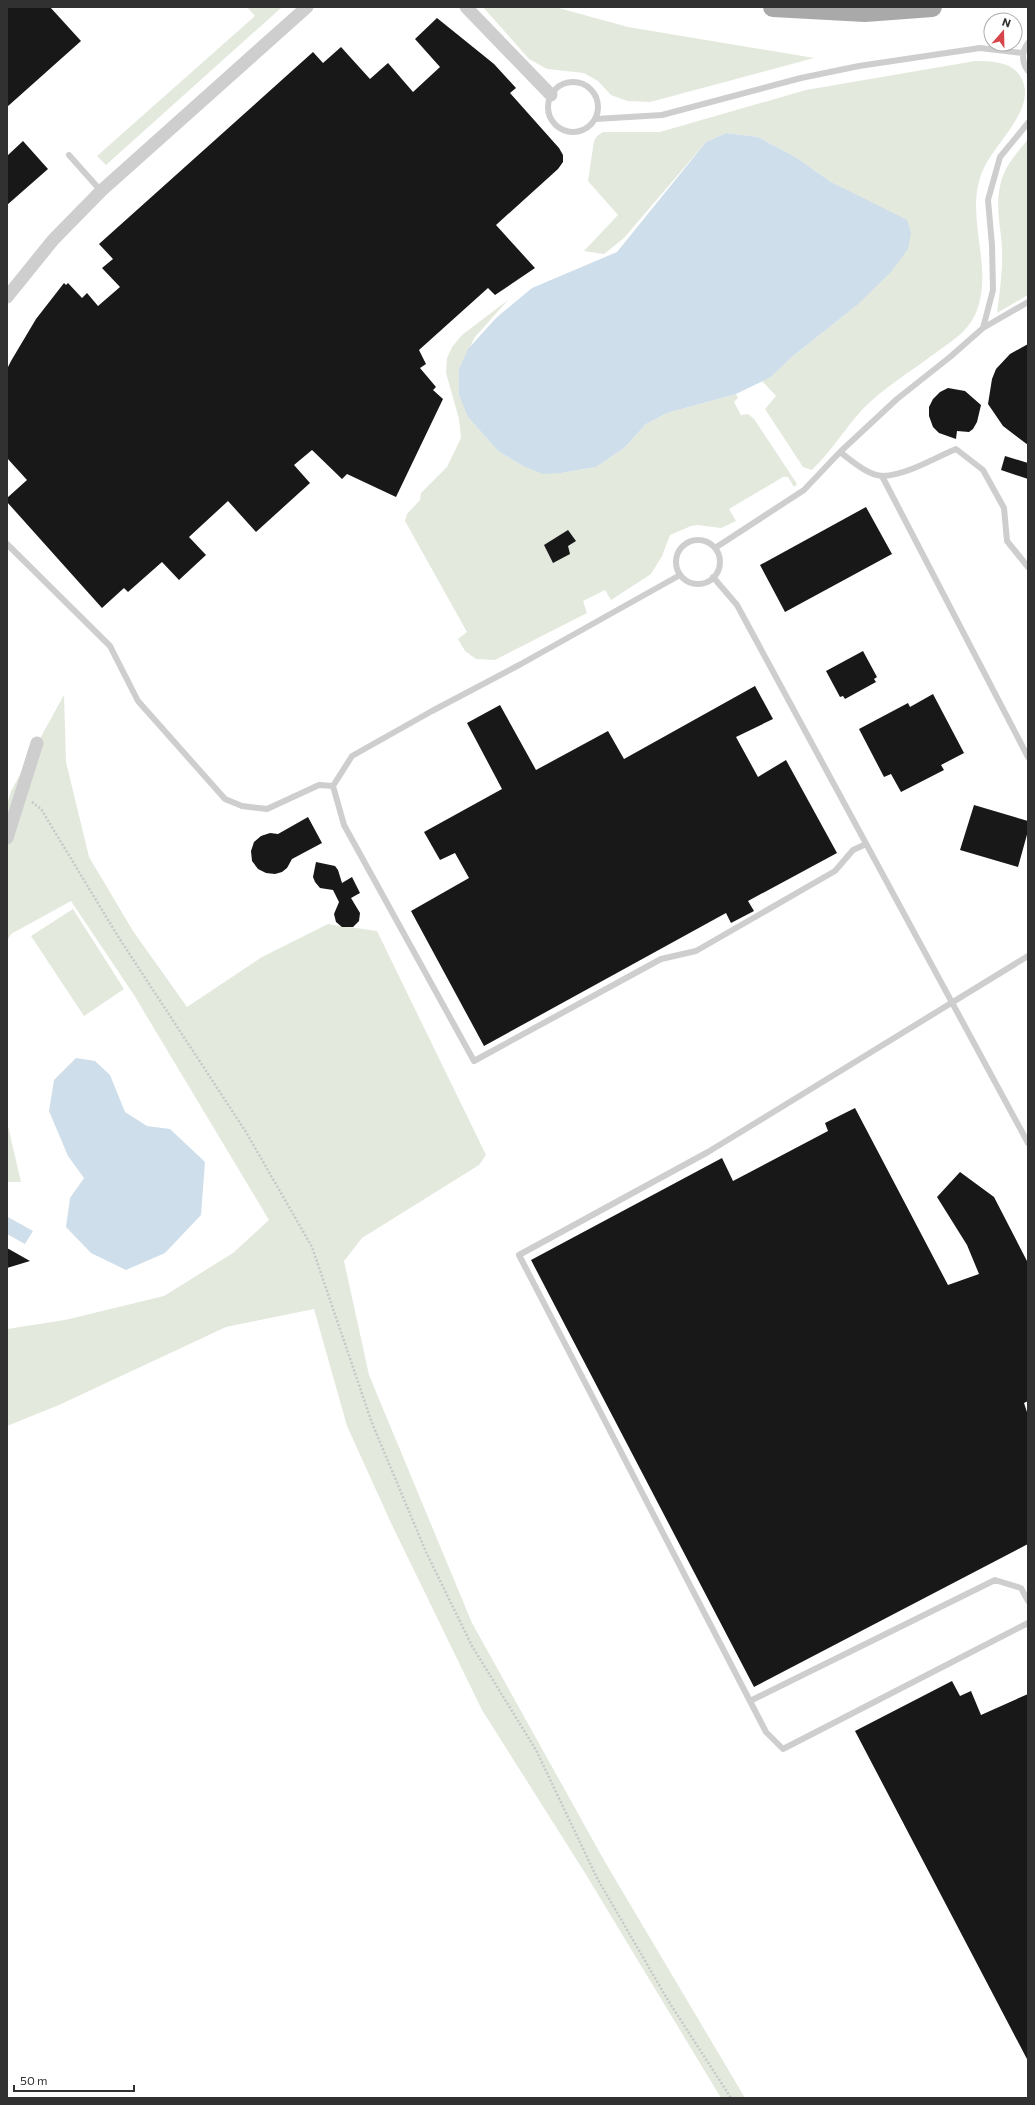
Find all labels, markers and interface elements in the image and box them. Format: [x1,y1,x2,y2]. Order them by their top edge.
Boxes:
north arrow [983,12,1023,52]
text: N [1000,15,1013,30]
scale bar [14,2067,134,2093]
text: 50 m [20,2073,48,2087]

